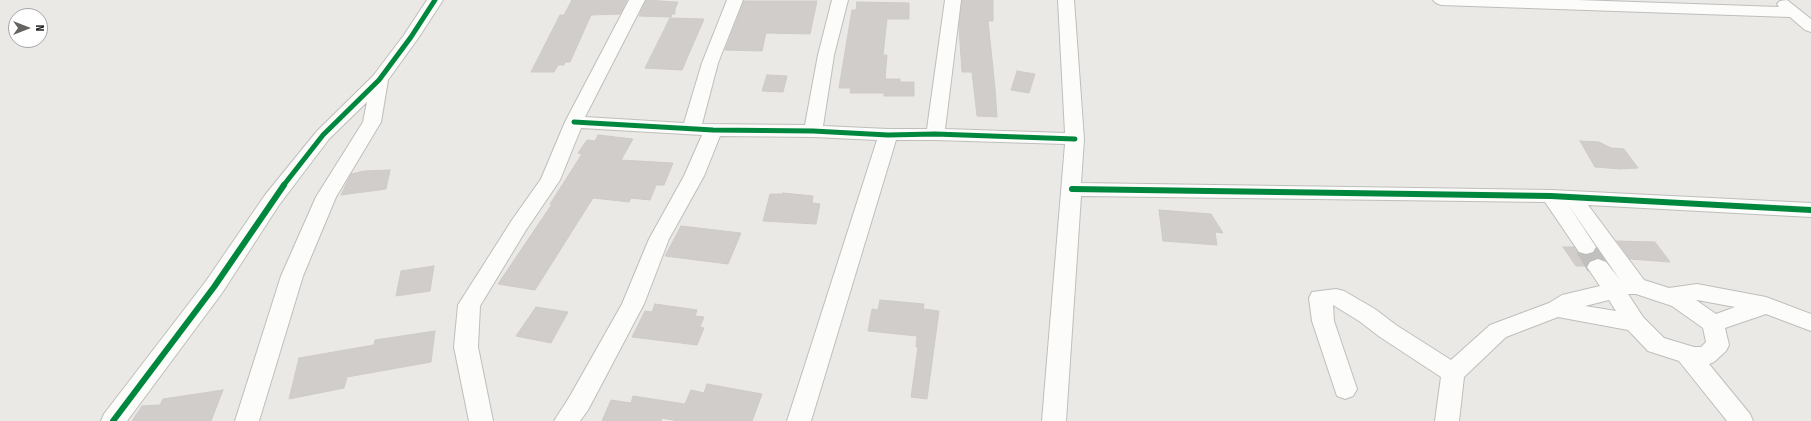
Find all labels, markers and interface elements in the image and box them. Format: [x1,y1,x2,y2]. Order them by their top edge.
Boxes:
north arrow [8,8,48,48]
text: N [33,25,46,31]

